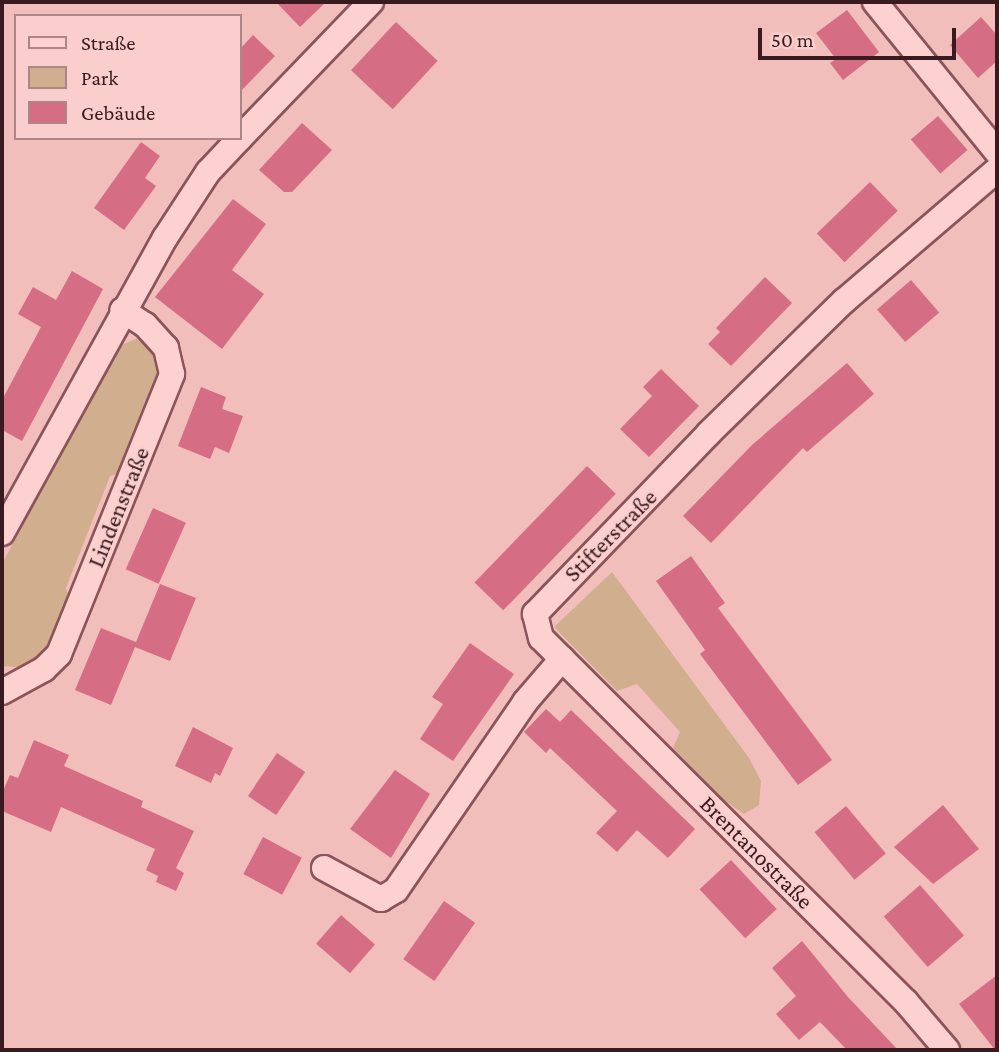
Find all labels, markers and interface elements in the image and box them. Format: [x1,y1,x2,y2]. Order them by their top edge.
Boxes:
legend [14,14,242,140]
scale bar [761,14,959,58]
text: 50 m [771,28,814,52]
text: Straße [81,31,135,55]
text: Park [81,66,118,90]
text: Gebäude [81,101,155,125]
street label: Lindenstraße [81,442,155,572]
street label: Stifterstraße [557,482,663,588]
street label: Brentanostraße [694,789,820,915]

